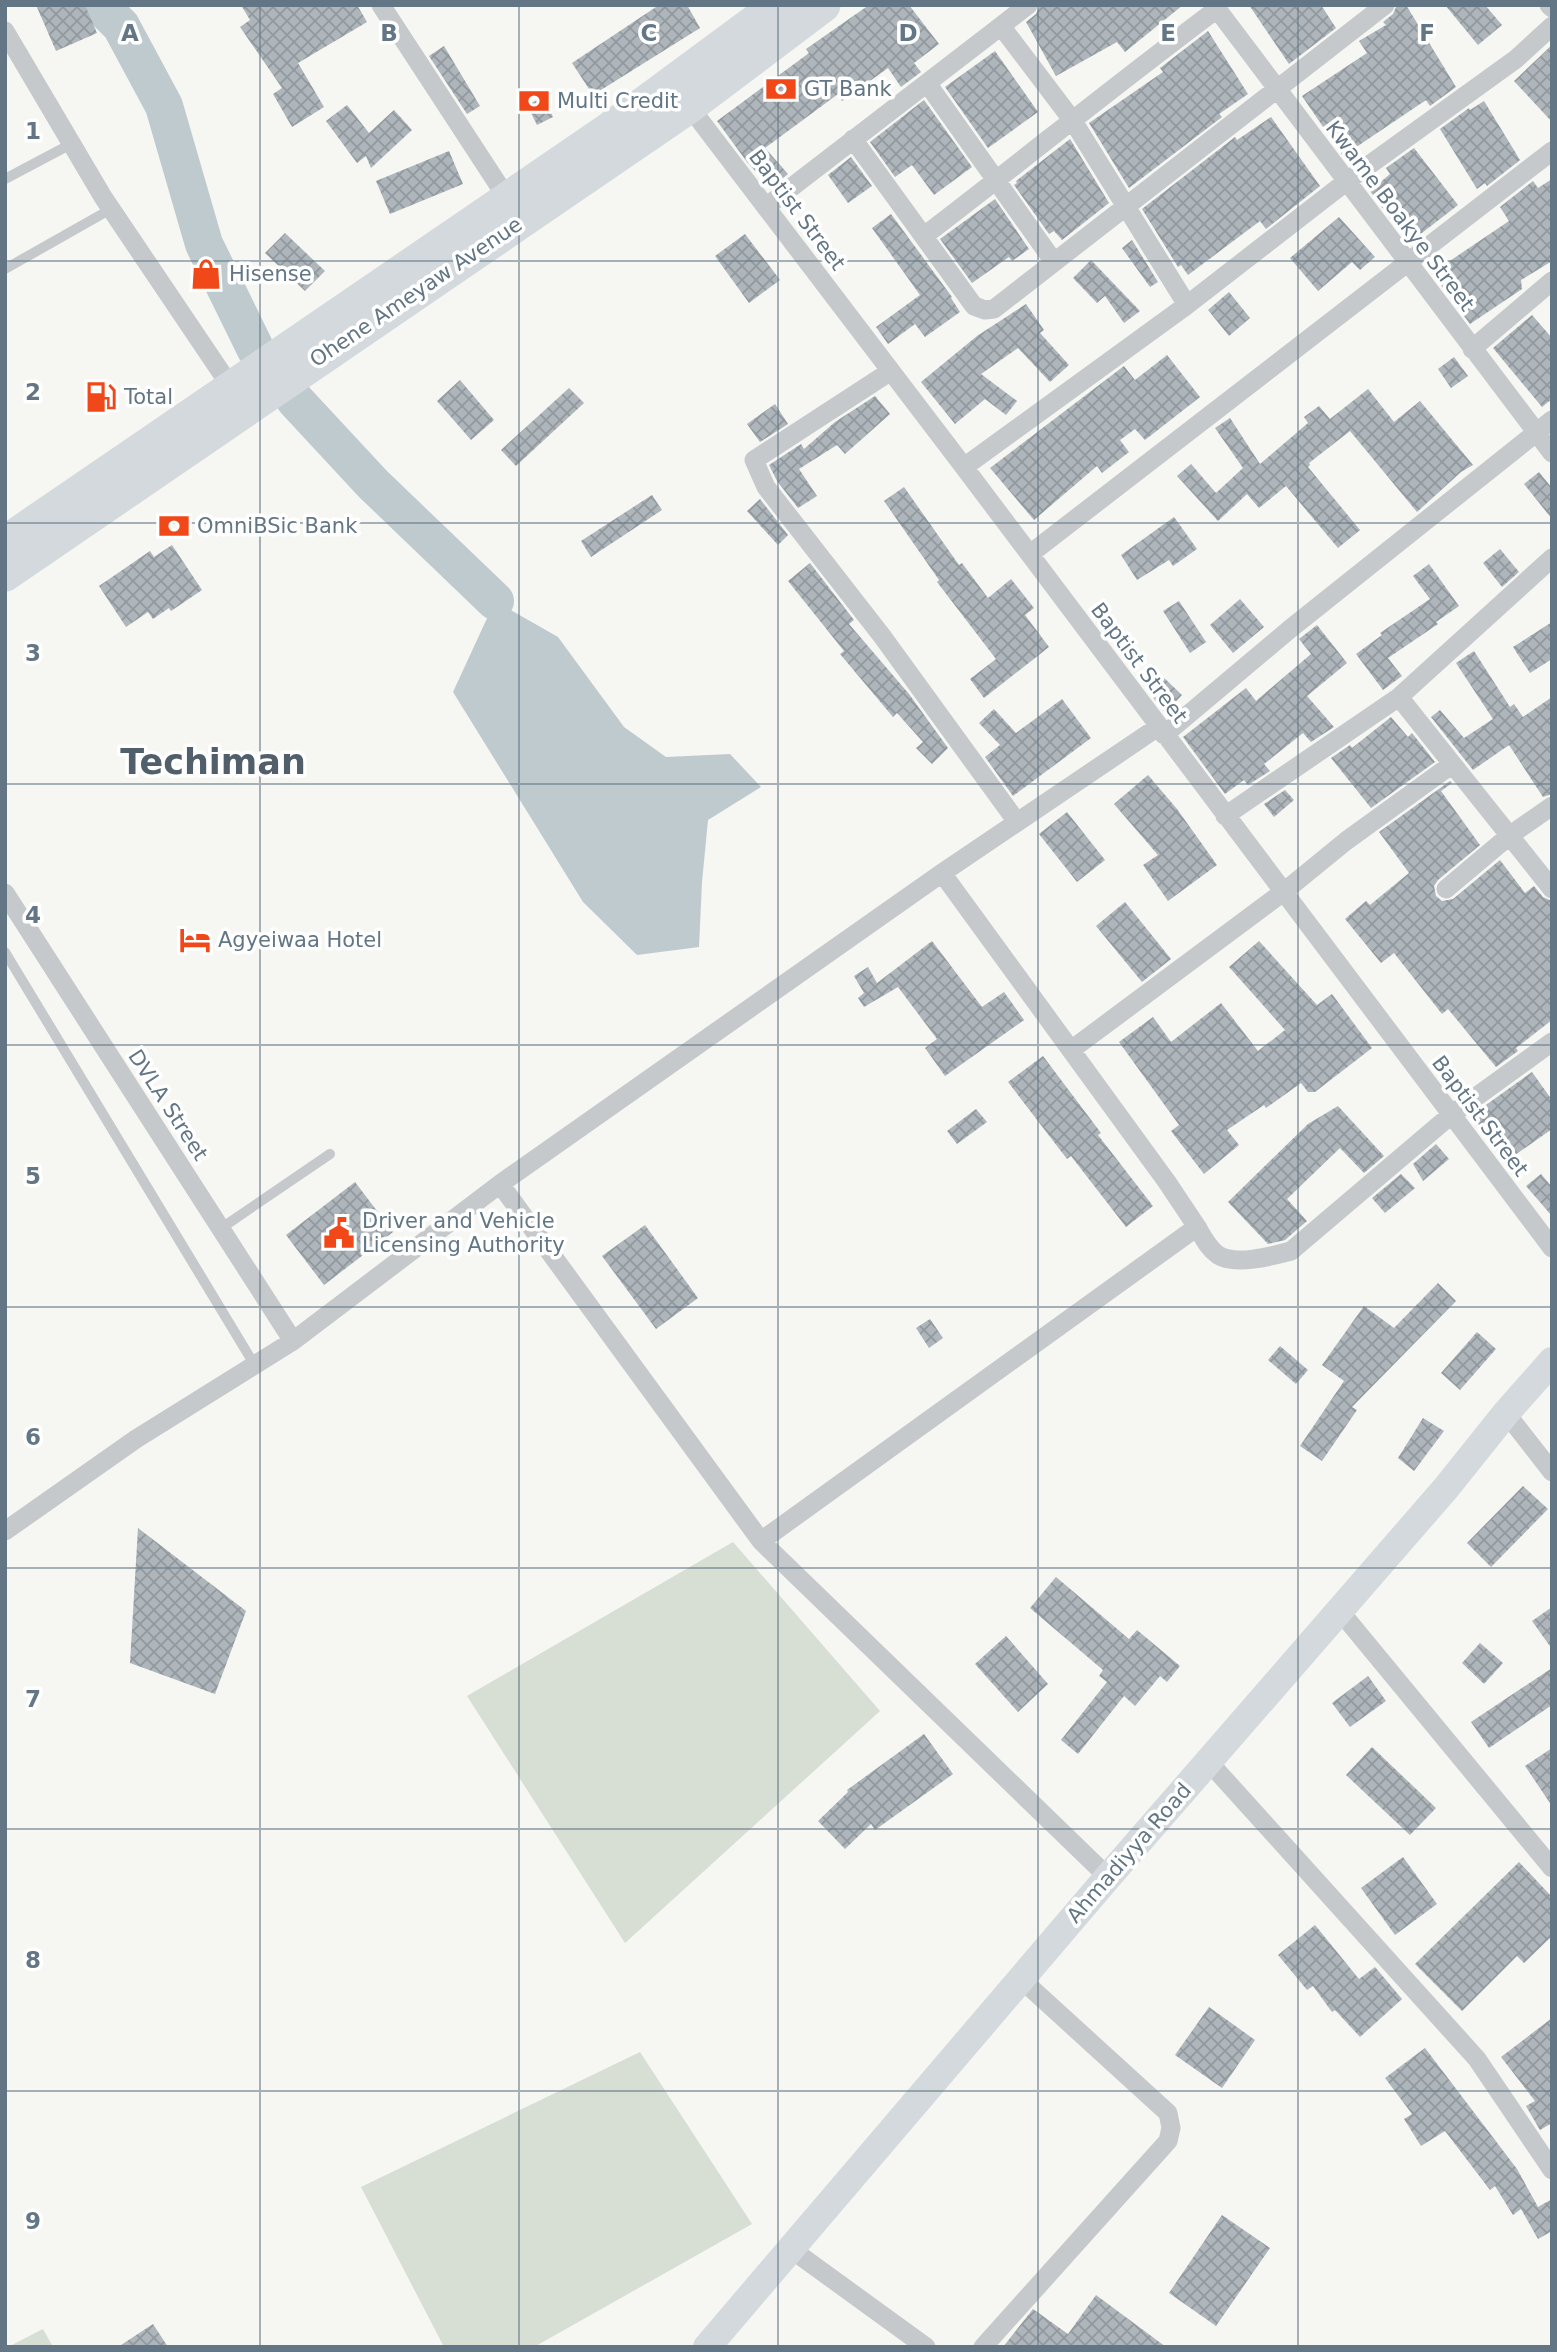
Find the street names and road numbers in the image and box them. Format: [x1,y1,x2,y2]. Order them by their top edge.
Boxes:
street label: Kwame Boakye Street [1321,116,1479,316]
street label: Baptist Street [744,145,850,275]
street label: Ohene Ameyaw Avenue [305,212,527,372]
street label: Baptist Street [1086,598,1192,728]
street label: DVLA Street [123,1045,213,1165]
street label: Baptist Street [1427,1051,1533,1181]
street label: Ahmadiyya Road [1062,1778,1196,1928]

